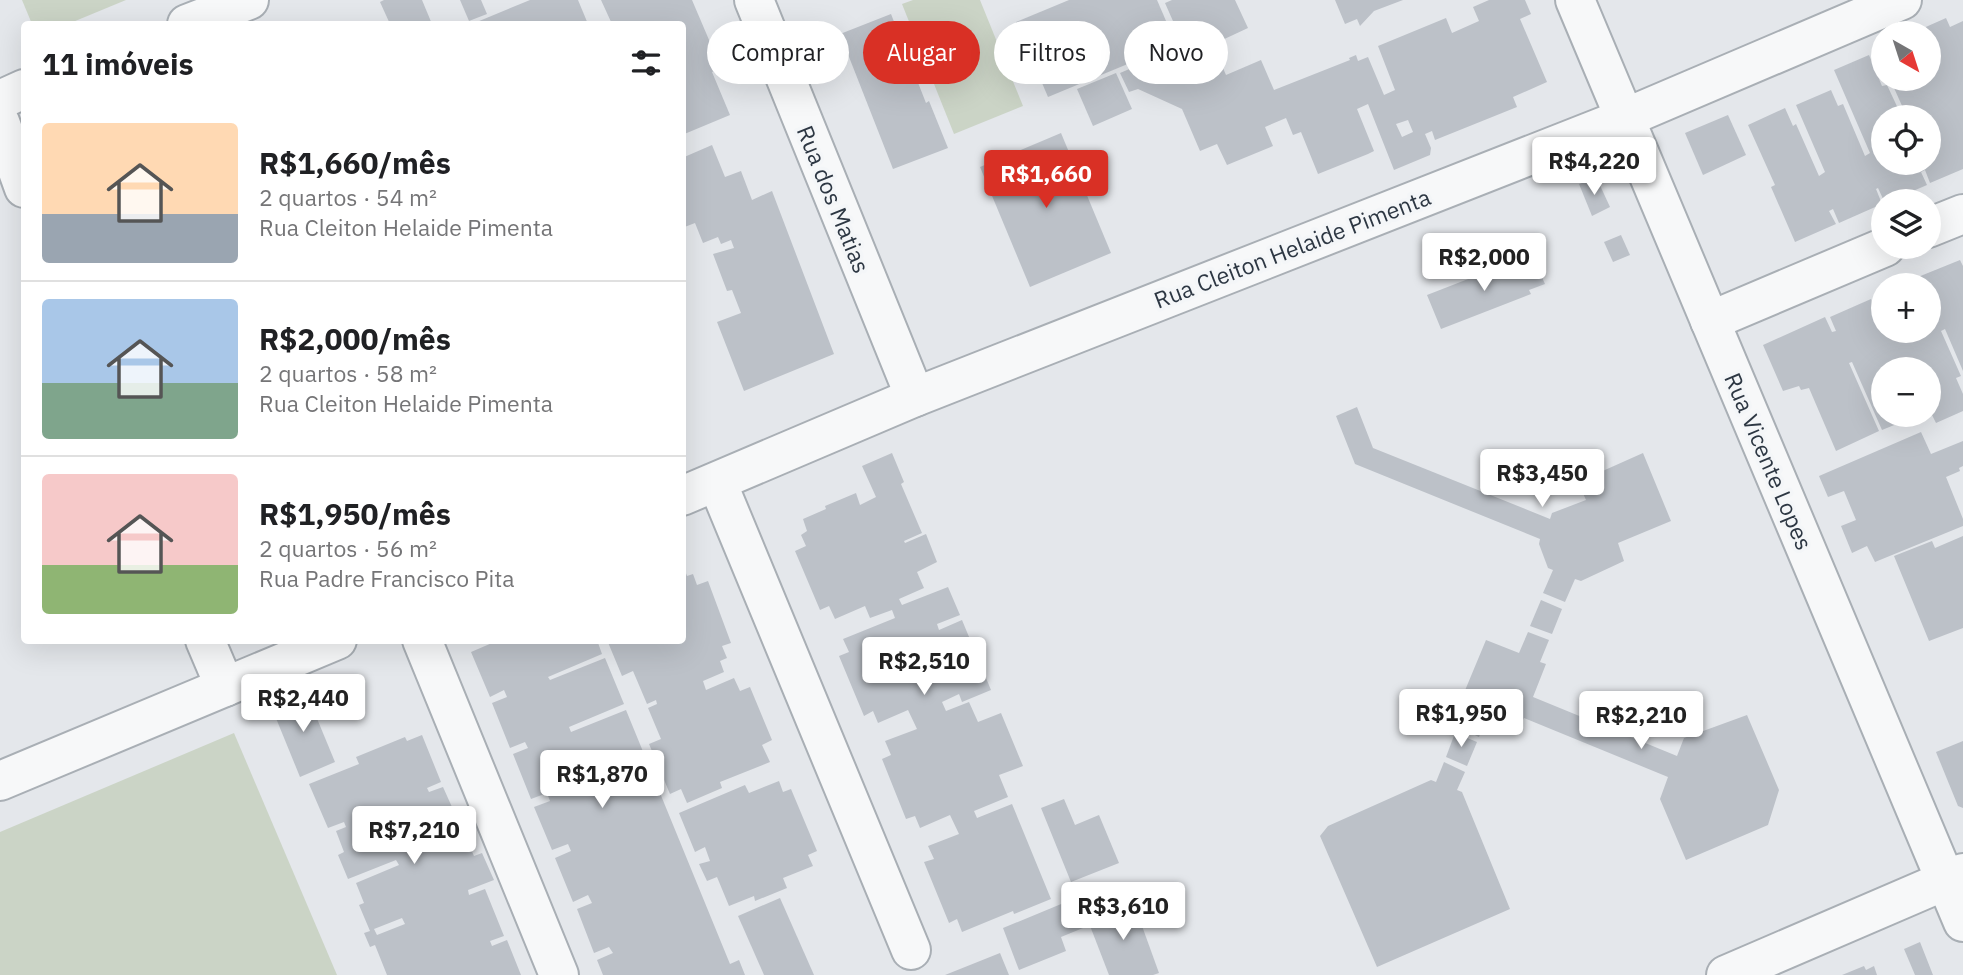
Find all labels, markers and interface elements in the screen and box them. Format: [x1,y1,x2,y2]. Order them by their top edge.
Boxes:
chip: Comprar [707,21,849,84]
chip: Alugar [863,21,980,84]
chip: Filtros [994,21,1110,84]
chip: Novo [1124,21,1228,84]
north arrow [1871,21,1941,91]
map controls [1871,21,1941,427]
text: 11 imóveis [42,44,194,83]
icon: filters [627,44,665,82]
button: locate [1871,105,1941,175]
street label: Rua dos Matias [791,121,877,277]
pin: R$4,220 [1529,138,1659,197]
text: R$1,660/mês [259,143,451,182]
text: R$4,220 [1548,145,1640,175]
pin: R$1,660 [981,150,1111,210]
icon: home [98,151,182,235]
text: R$1,660 [1000,158,1092,188]
street label: Rua Cleiton Helaide Pimenta [1149,181,1435,315]
text: 2 quartos · 54 m² [259,182,437,212]
button: layers [1871,189,1941,259]
text: Rua Cleiton Helaide Pimenta [259,212,553,242]
pin: R$2,000 [1419,233,1549,293]
text: R$2,000 [1438,241,1530,271]
button: + [1871,273,1941,343]
text: R$2,000/mês [259,319,451,358]
icon: home [98,327,182,411]
button: − [1871,357,1941,427]
text: 2 quartos · 58 m² [259,358,437,388]
street label: Rua Vicente Lopes [1718,368,1820,554]
text: Rua Cleiton Helaide Pimenta [259,388,553,418]
pin: R$3,450 [1477,449,1607,509]
text: R$3,450 [1496,457,1588,487]
text: R$1,950/mês [259,494,451,533]
icon: home [98,502,182,586]
text: 2 quartos · 56 m² [259,533,437,563]
text: Rua Padre Francisco Pita [259,563,515,593]
pin: R$2,510 [859,638,989,697]
text: R$2,510 [878,645,970,675]
pin: R$2,440 [238,674,368,734]
text: R$2,440 [257,682,349,712]
pin: R$1,950 [1396,690,1526,749]
pin: R$2,210 [1576,692,1706,751]
text: R$1,950 [1415,697,1507,727]
text: R$2,210 [1595,699,1687,729]
pin: R$1,870 [537,750,667,810]
text: R$1,870 [556,758,648,788]
pin: R$7,210 [349,806,479,866]
text: R$7,210 [368,814,460,844]
pin: R$3,610 [1058,883,1188,942]
text: R$3,610 [1077,890,1169,920]

